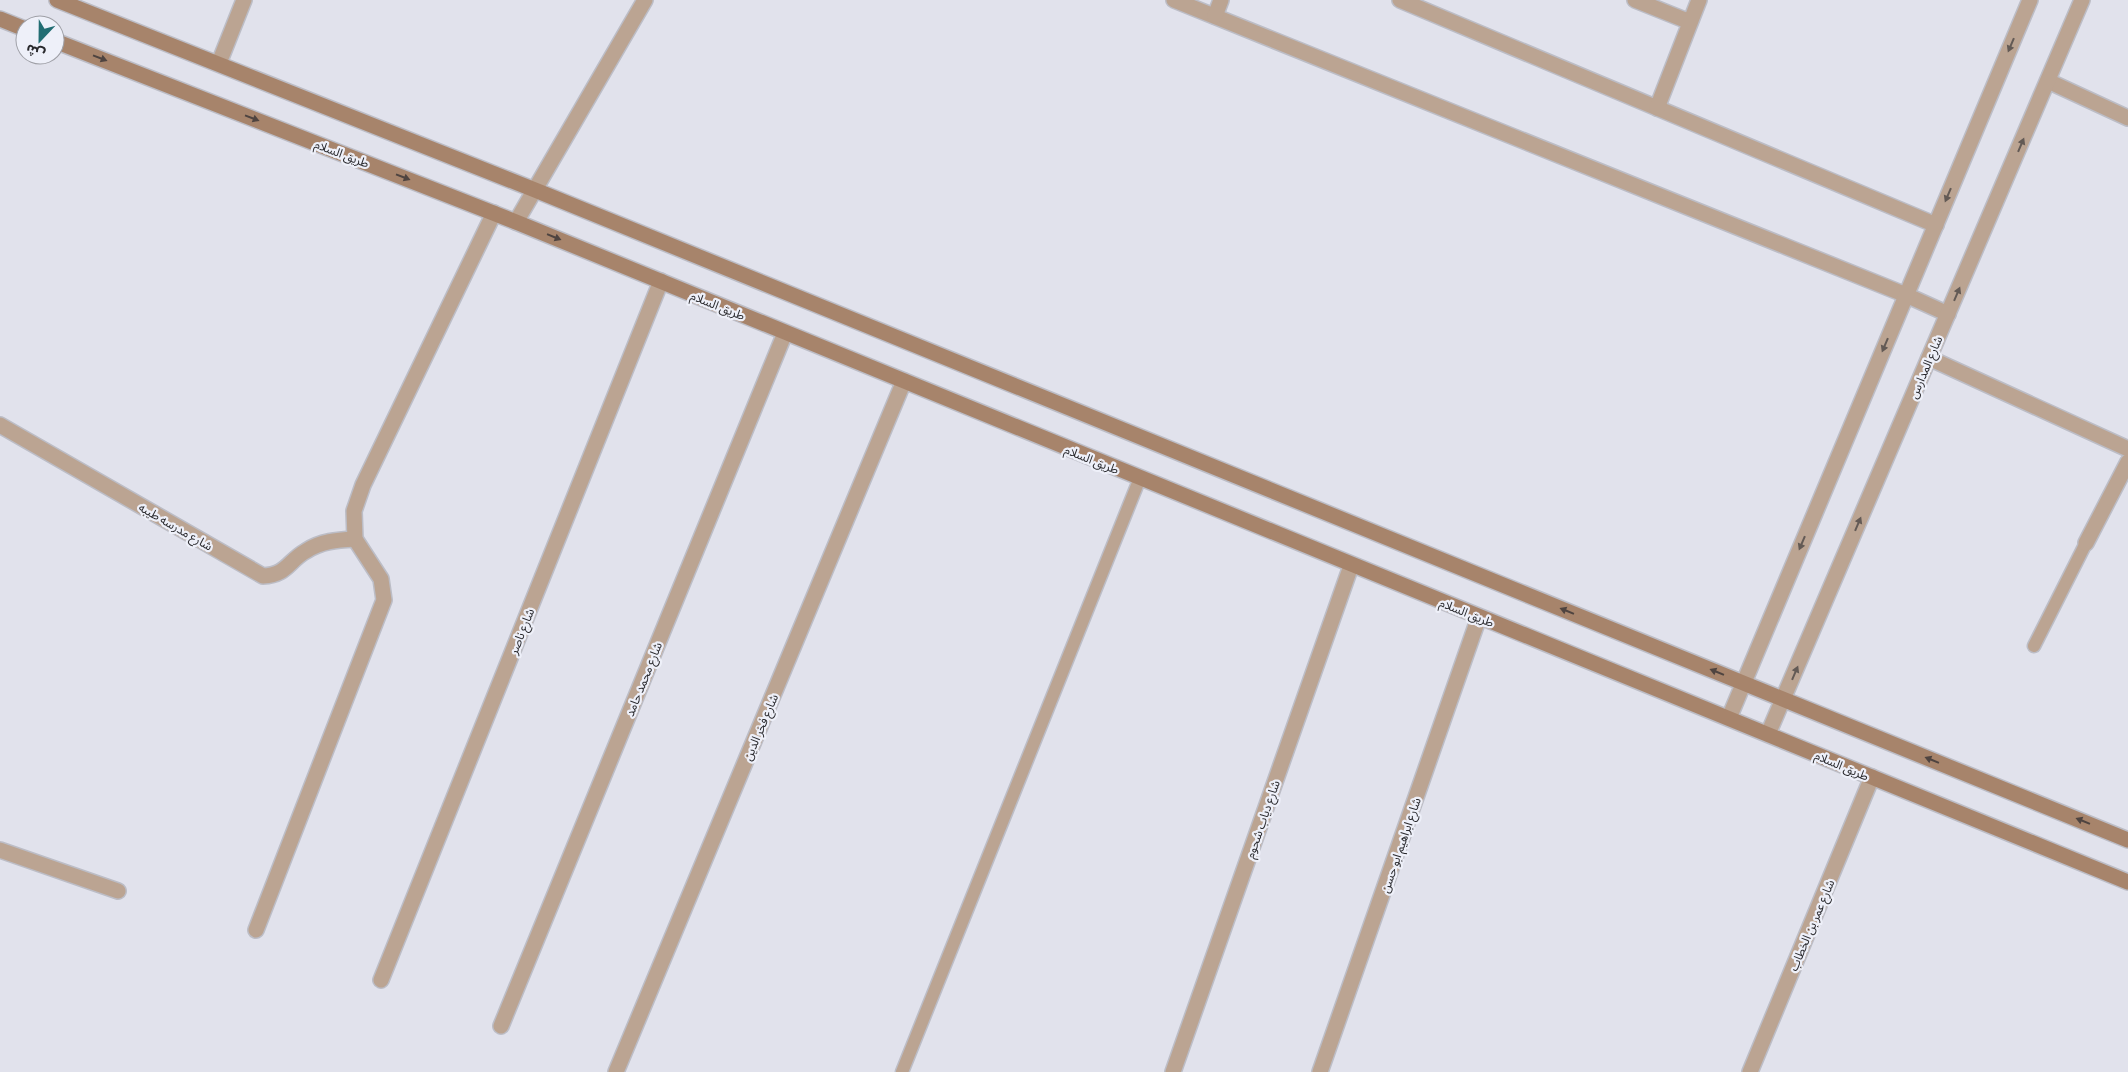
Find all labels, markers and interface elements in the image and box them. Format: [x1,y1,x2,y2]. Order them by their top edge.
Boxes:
north arrow [15,15,65,65]
one-way arrow [2007,38,2015,52]
text: ش [23,41,47,64]
one-way arrow [93,55,108,63]
one-way arrow [245,114,259,122]
street label: طريق السلام [312,136,371,173]
one-way arrow [2017,137,2025,152]
one-way arrow [396,173,411,181]
one-way arrow [1944,188,1952,202]
one-way arrow [547,234,561,242]
one-way arrow [1953,287,1961,301]
street label: طريق السلام [688,288,747,325]
street label: شارع المدارس [1906,334,1947,402]
one-way arrow [1881,338,1889,352]
street label: طريق السلام [1062,442,1121,479]
street label: شارع مدرسه طيبه [135,499,215,555]
one-way arrow [1855,517,1863,531]
one-way arrow [1798,536,1806,550]
street label: طريق السلام [1437,595,1496,632]
street label: شارع ناصر [505,606,539,658]
one-way arrow [1559,607,1574,614]
street label: شارع محمد حامد [622,640,667,719]
one-way arrow [1791,666,1799,680]
one-way arrow [1710,668,1724,676]
street label: شارع فخر الدين [740,692,783,763]
street label: طريق السلام [1812,747,1871,785]
one-way arrow [1924,756,1939,764]
street label: شارع دياب شحوم [1242,778,1285,861]
street label: شارع ابراهيم ابو حسن [1377,796,1426,895]
one-way arrow [2076,817,2090,825]
street label: شارع عمر بن الخطاب [1785,877,1839,974]

